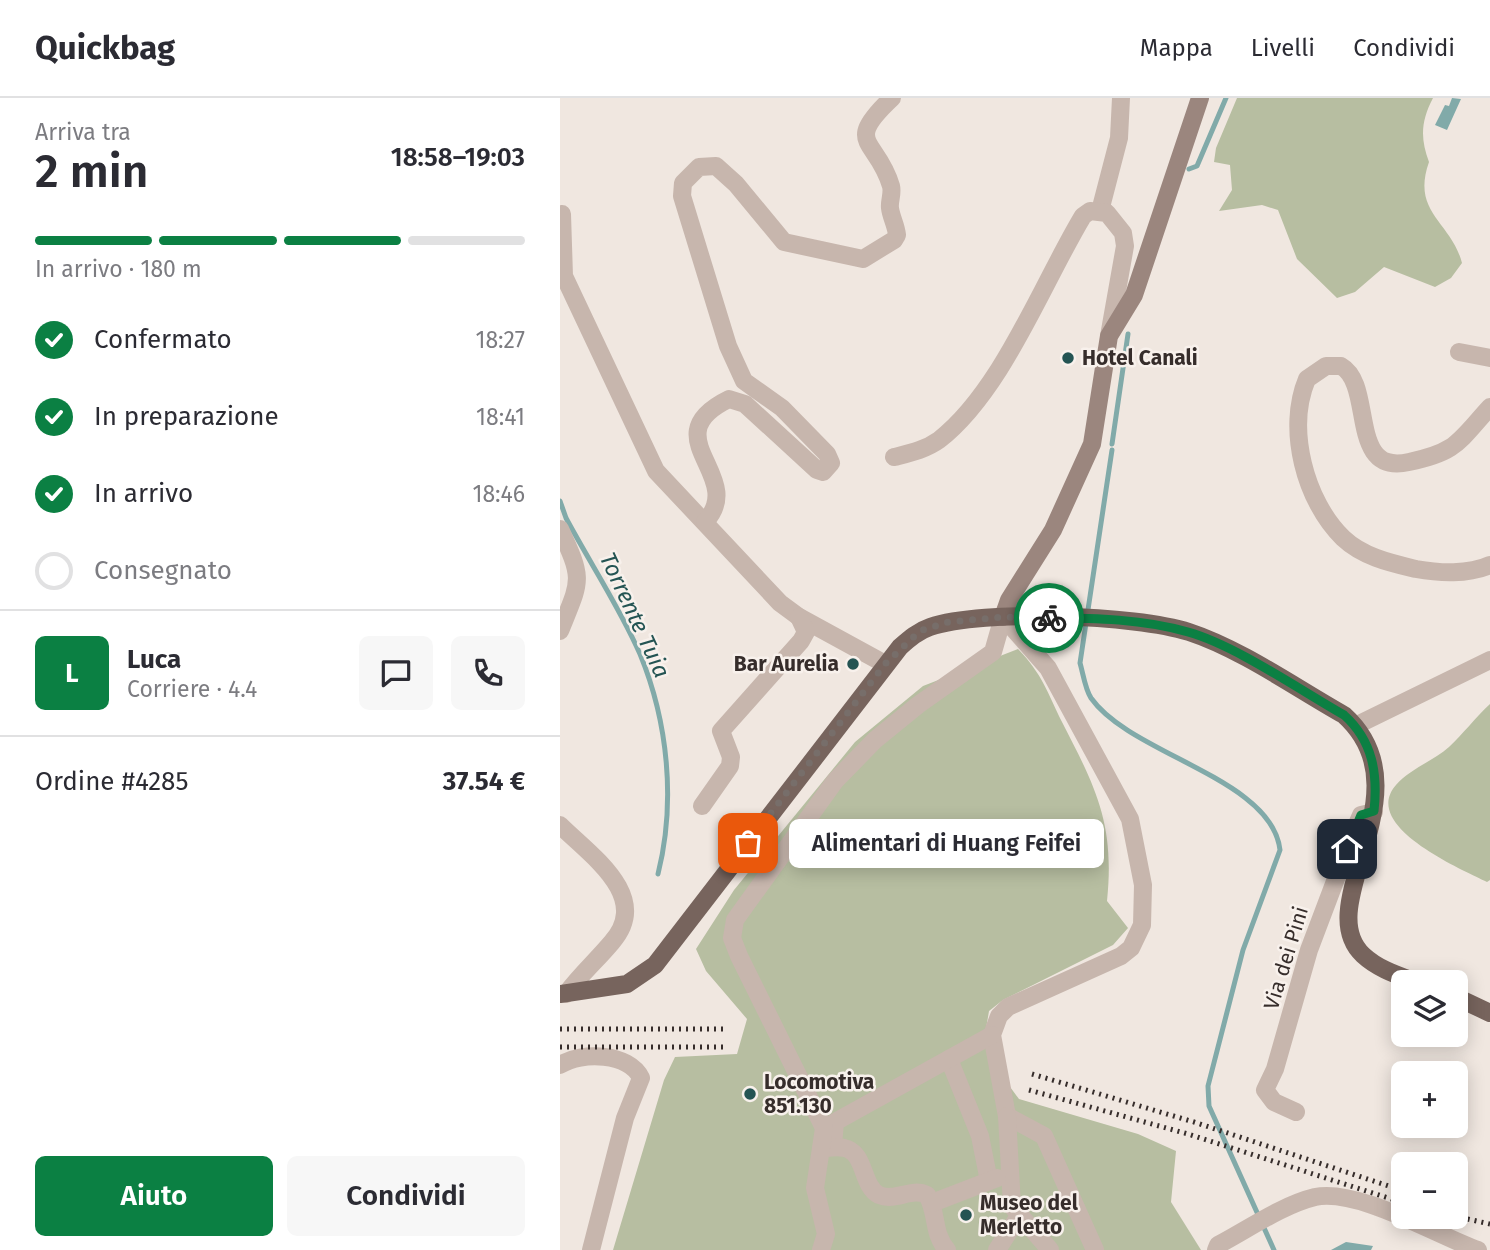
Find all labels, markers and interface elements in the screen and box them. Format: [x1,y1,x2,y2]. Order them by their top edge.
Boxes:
text: Quickbag [35,28,175,68]
text: Mappa [1140,34,1213,62]
text: Livelli [1251,34,1315,62]
text: Condividi [1353,34,1455,62]
text: Arriva tra [35,118,131,146]
text: 18:58–19:03 [391,142,525,173]
text: 2 min [35,144,148,199]
text: In arrivo · 180 m [35,255,202,283]
icon: check [35,321,73,359]
text: Confermato [94,324,232,355]
text: 18:27 [475,326,525,354]
place label: Hotel Canali [1082,345,1198,371]
marker: Hotel Canali [1060,350,1076,366]
icon: check [35,398,73,436]
text: In preparazione [94,401,279,432]
text: 18:41 [476,403,525,431]
icon: check [35,475,73,513]
text: In arrivo [94,478,193,509]
text: 18:46 [472,480,525,508]
water label: Torrente Tuia [594,548,676,682]
text: Consegnato [94,555,232,586]
courier [1014,583,1084,653]
icon: bike [1030,599,1068,637]
button: chat [359,636,433,710]
button: phone [451,636,525,710]
text: Luca [127,644,181,675]
place label: Bar Aurelia [734,651,839,677]
marker: Bar Aurelia [845,656,861,672]
text: L [65,658,79,689]
text: Corriere · 4.4 [127,675,257,703]
text: Ordine #4285 [35,766,188,797]
text: 37.54 € [443,766,525,797]
pin [718,813,778,873]
callout: Alimentari di Huang Feifei [790,818,1105,868]
pin [1317,819,1377,879]
icon: bag [729,824,767,862]
text: Alimentari di Huang Feifei [812,829,1081,857]
icon: home [1328,830,1366,868]
street label: Via dei Pini [1258,903,1314,1013]
map controls [1391,970,1468,1229]
button: layers [1391,970,1468,1047]
button: + [1391,1061,1468,1138]
place label: Locomotiva 851.130 [764,1069,874,1119]
marker: Locomotiva 851.130 [742,1086,758,1102]
button: − [1391,1152,1468,1229]
button: Aiuto [35,1156,273,1236]
button: Condividi [287,1156,525,1236]
place label: Museo del Merletto [980,1190,1079,1240]
marker: Museo del Merletto [958,1207,974,1223]

